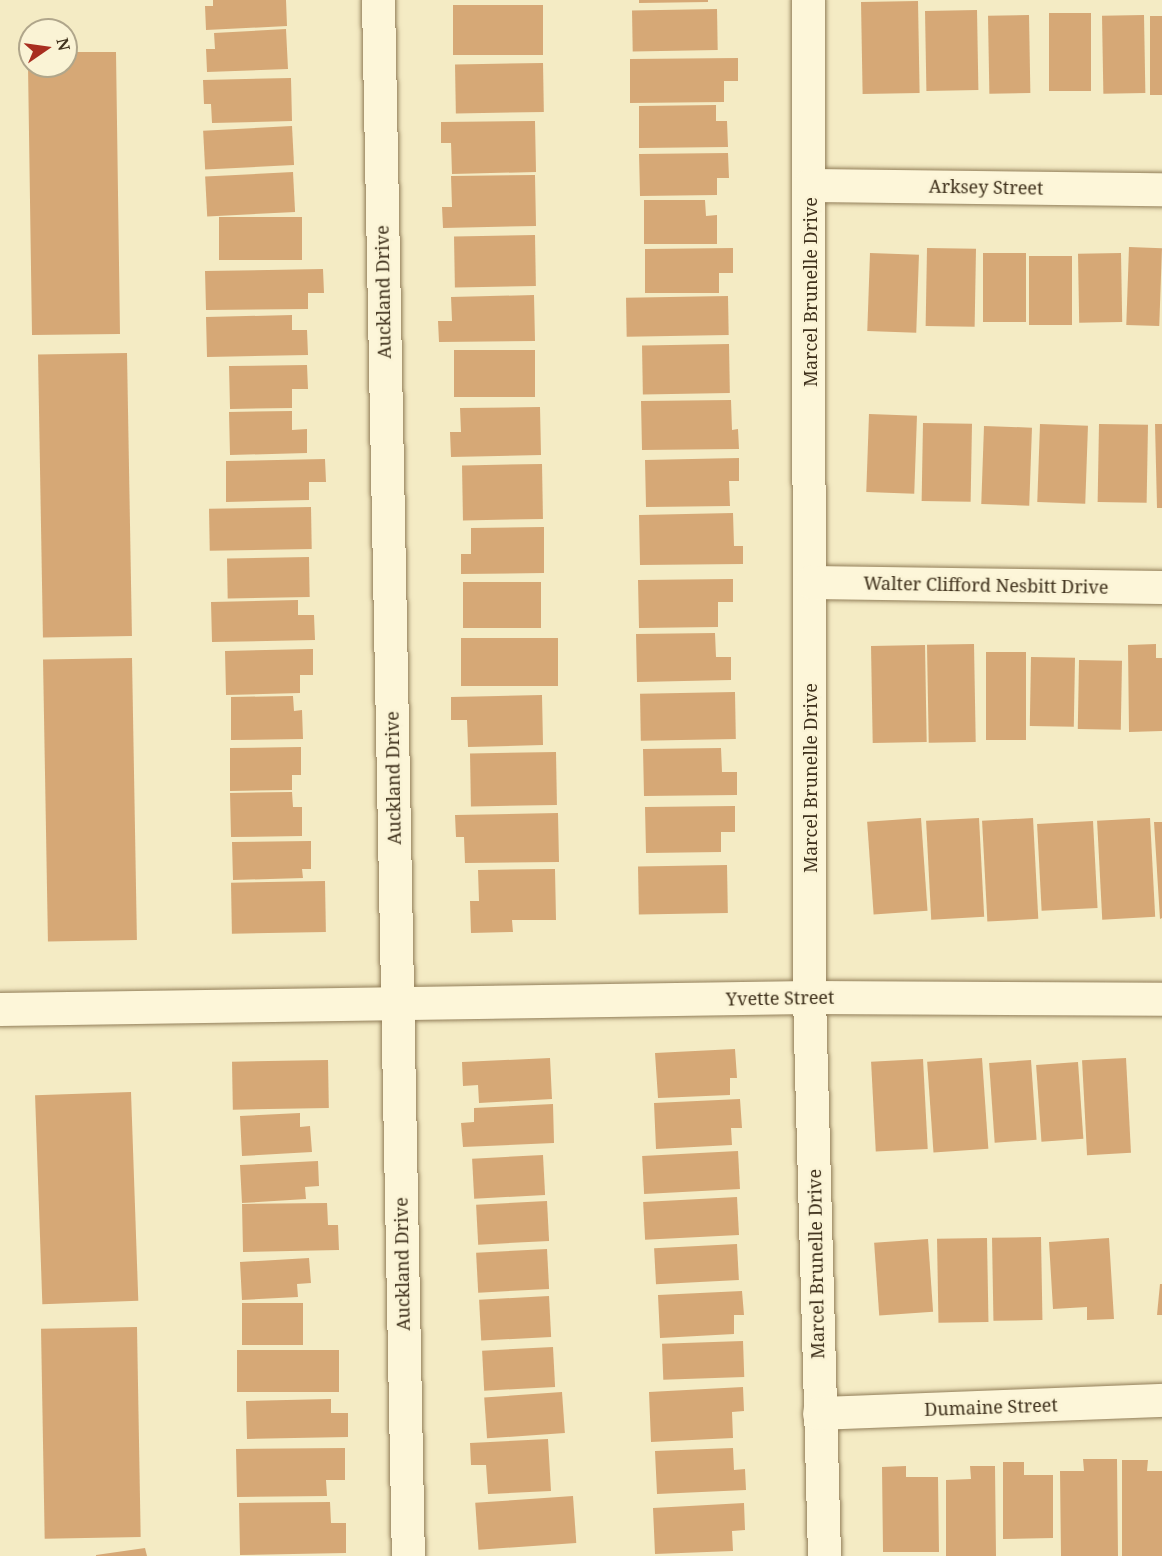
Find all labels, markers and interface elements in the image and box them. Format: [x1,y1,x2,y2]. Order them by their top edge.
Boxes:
north arrow [18,18,78,78]
text: N [51,36,76,53]
street label: Arksey Street [929,175,1043,199]
street label: Marcel Brunelle Drive [799,197,821,387]
street label: Auckland Drive [371,225,395,359]
street label: Walter Clifford Nesbitt Drive [863,572,1109,598]
street label: Marcel Brunelle Drive [799,683,821,873]
street label: Auckland Drive [381,711,405,845]
street label: Yvette Street [726,986,834,1010]
street label: Marcel Brunelle Drive [804,1169,828,1359]
street label: Auckland Drive [390,1197,414,1331]
street label: Dumaine Street [924,1394,1058,1420]

